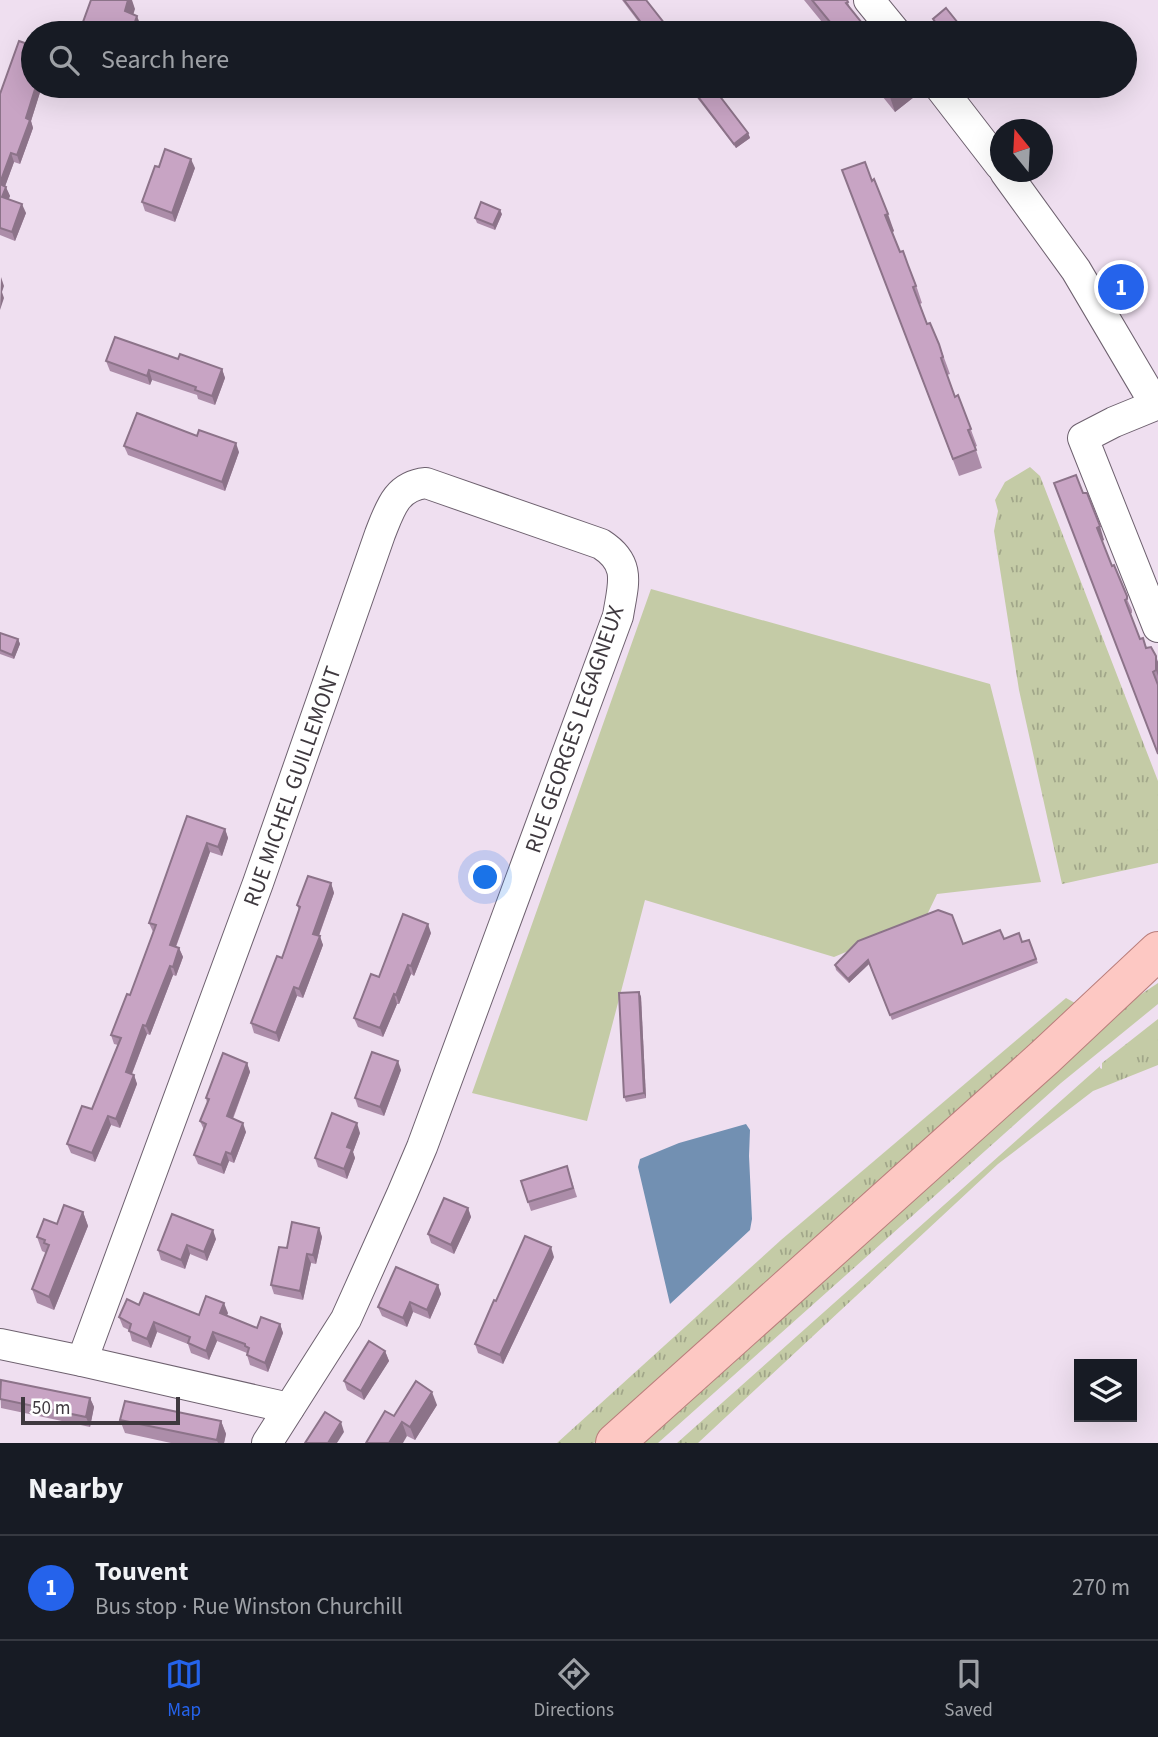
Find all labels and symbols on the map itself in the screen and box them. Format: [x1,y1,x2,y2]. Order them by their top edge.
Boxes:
north arrow [990,119,1053,182]
pin: 1 [1098,261,1144,313]
street label: RUE GEORGES LEGAGNEUX [517,601,632,857]
street label: RUE MICHEL GUILLEMONT [235,662,350,911]
your location [468,860,502,894]
scale bar [21,1394,180,1426]

